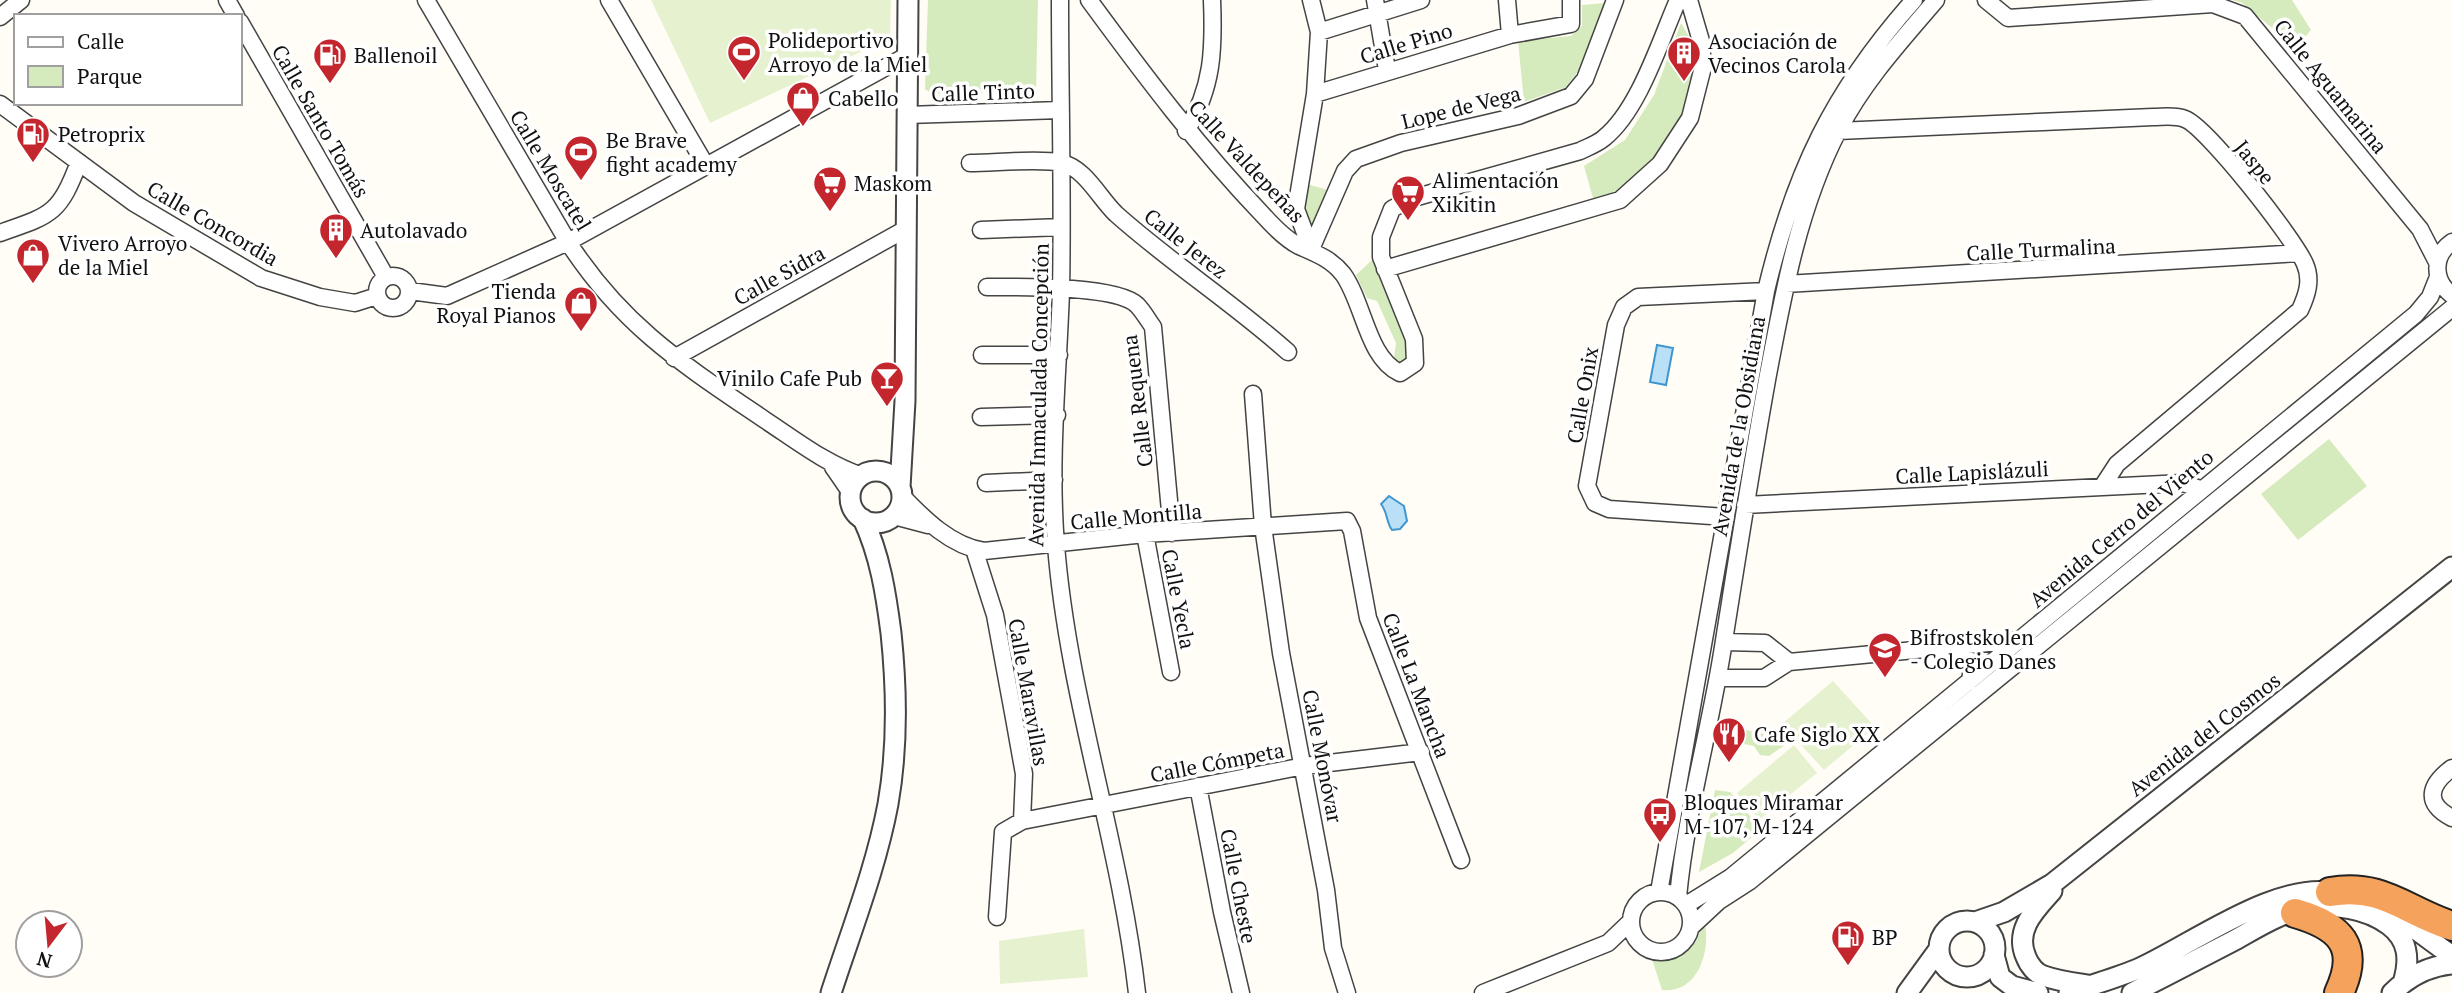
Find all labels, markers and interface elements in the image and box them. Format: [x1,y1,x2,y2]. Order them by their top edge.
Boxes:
street label: Calle Aguamarina [2268,13,2394,159]
legend [14,14,242,105]
street label: Calle Pino [1356,16,1456,70]
place label: Polideportivo Arroyo de la Miel [768,26,927,78]
text: Calle [77,27,124,55]
place label: Asociación de Vecinos Carola [1708,27,1847,79]
sports icon: Polideportivo Arroyo de la Miel [725,33,763,82]
building icon: Asociación de Vecinos Carola [1665,34,1703,83]
fuel station icon: Ballenoil [311,36,349,85]
street label: Calle Santo Tomás [266,39,376,203]
place label: Ballenoil [354,41,437,69]
text: Parque [77,62,142,90]
street label: Calle Tinto [931,76,1035,108]
shop icon: Cabello [784,79,822,128]
street label: Lope de Vega [1398,79,1524,135]
place label: Cabello [828,84,898,112]
street label: Calle Valdepeñas [1183,94,1311,228]
street label: Calle Moscatel [504,104,598,236]
fuel station icon: Petroprix [14,115,52,164]
place label: Petroprix [58,120,145,148]
place label: Be Brave fight academy [606,126,737,178]
sports icon: Be Brave fight academy [562,133,600,182]
street label: Jaspe [2229,134,2281,190]
supermarket icon: Maskom [811,164,849,213]
place label: Alimentación Xikitin [1432,166,1559,218]
place label: Maskom [854,169,932,197]
supermarket icon: Alimentación Xikitin [1389,173,1427,222]
street label: Calle Concordia [142,174,284,272]
street label: Calle Jerez [1138,202,1234,284]
building icon: Autolavado [317,211,355,260]
place label: Autolavado [360,216,467,244]
place label: Vivero Arroyo de la Miel [58,229,187,281]
street label: Calle Turmalina [1966,231,2117,267]
shop icon: Vivero Arroyo de la Miel [14,236,52,285]
street label: Calle Sidra [728,238,830,312]
street label: Avenida Inmaculada Concepción [1021,242,1055,547]
place label: Tienda Royal Pianos [437,277,556,329]
shop icon: Tienda Royal Pianos [562,284,600,333]
street label: Avenida de la Obsidiana [1705,313,1771,538]
street label: Calle Requena [1115,333,1159,469]
street label: Calle Onix [1560,344,1604,446]
bar icon: Vinilo Cafe Pub [868,359,906,408]
place label: Vinilo Cafe Pub [717,364,862,392]
street label: Avenida Cerro del Viento [2023,443,2219,613]
street label: Calle Lapislázuli [1894,454,2050,490]
street label: Calle Montilla [1069,496,1203,536]
street label: Calle Yecla [1156,547,1202,652]
street label: Calle La Mancha [1376,608,1458,762]
street label: Calle Maravillas [1002,616,1056,768]
place label: Bifrostskolen - Colegio Danes [1910,623,2056,675]
school or university icon: Bifrostskolen - Colegio Danes [1866,630,1904,679]
street label: Avenida del Cosmos [2122,666,2286,802]
street label: Calle Monóvar [1296,687,1350,825]
restaurant icon: Cafe Siglo XX [1710,715,1748,764]
place label: Cafe Siglo XX [1754,720,1880,748]
street label: Calle Cómpeta [1148,735,1287,789]
place label: Bloques Miramar M-107, M-124 [1684,788,1843,840]
bus stop icon: Bloques Miramar M-107, M-124 [1641,795,1679,844]
street label: Calle Cheste [1214,826,1264,946]
north arrow [14,909,84,979]
fuel station icon: BP [1829,918,1867,967]
place label: BP [1872,923,1897,951]
text: N [33,947,55,975]

